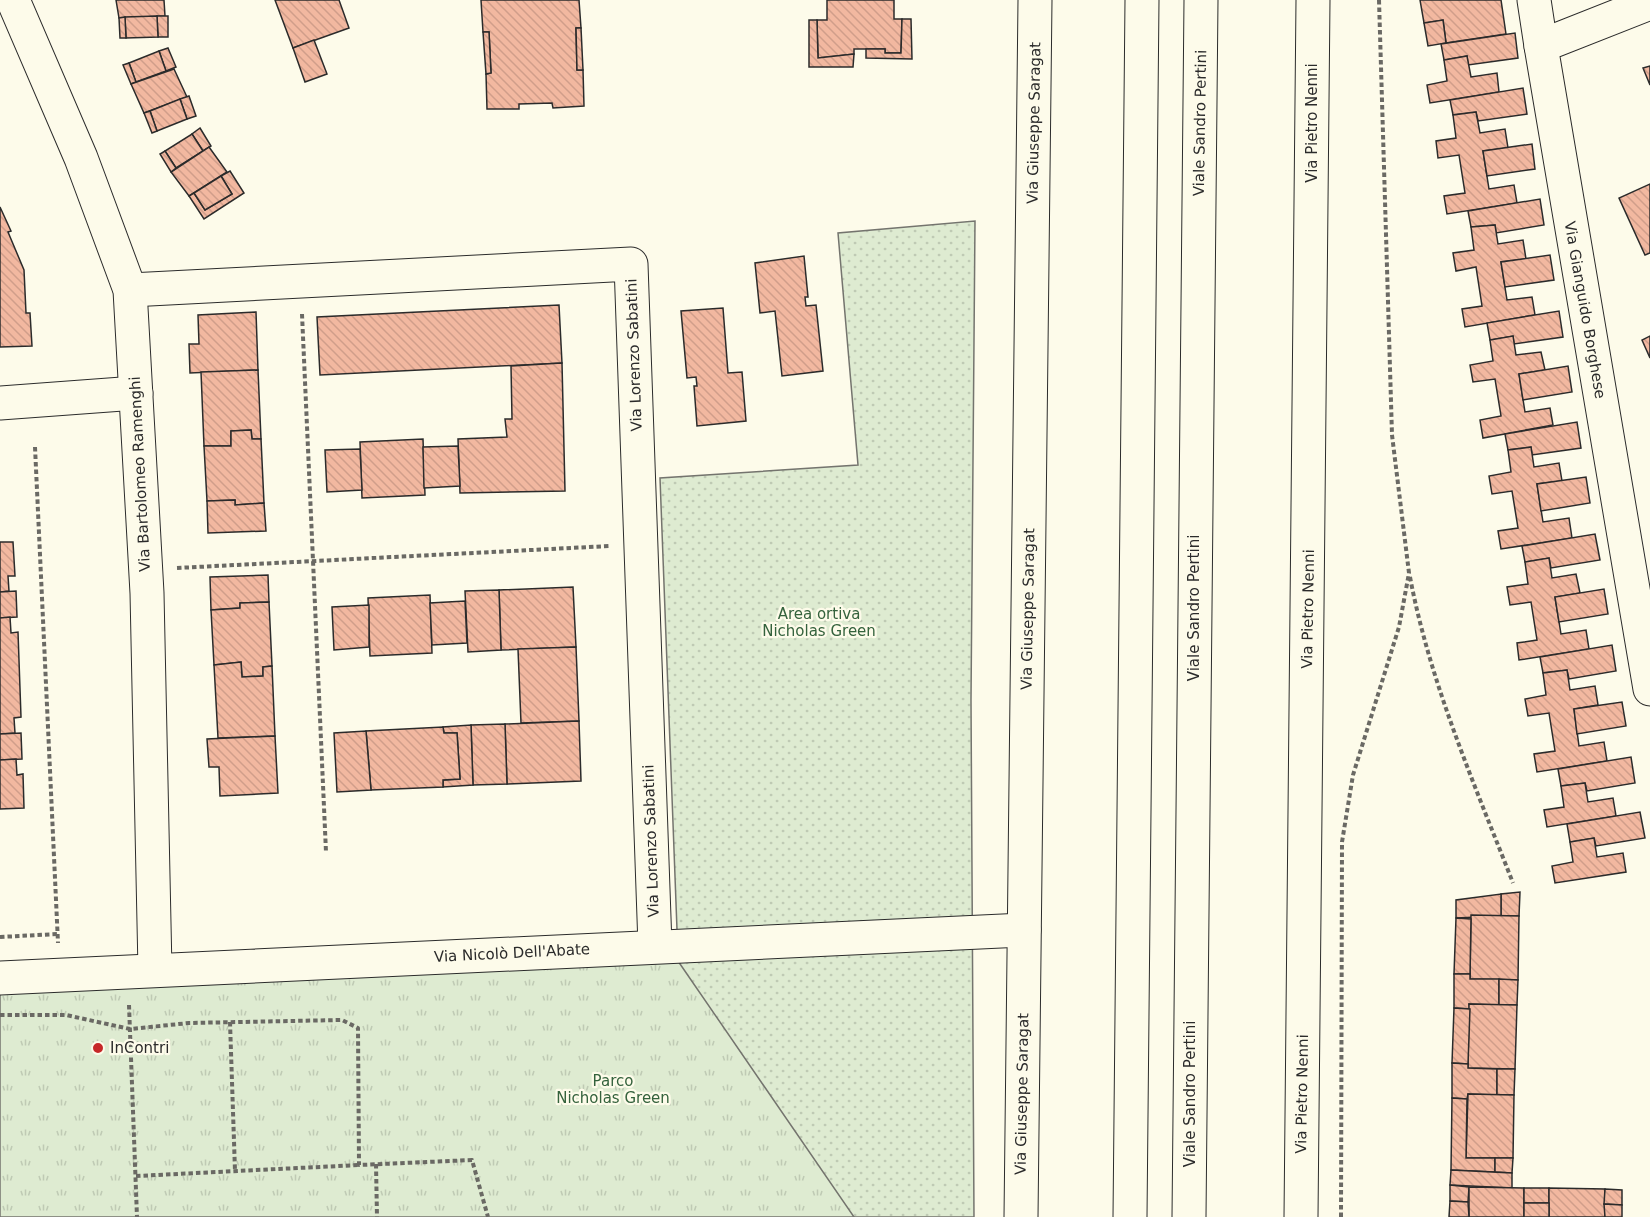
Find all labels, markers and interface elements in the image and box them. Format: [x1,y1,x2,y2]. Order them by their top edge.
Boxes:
street label: Via Giuseppe Saragat [1024,42,1044,204]
street label: Viale Sandro Pertini [1190,50,1210,196]
street label: Via Pietro Nenni [1303,63,1321,183]
street label: Via Gianguido Borghese [1561,220,1609,400]
street label: Via Lorenzo Sabatini [622,278,646,432]
street label: Via Bartolomeo Ramenghi [126,376,154,572]
street label: Via Giuseppe Saragat [1018,528,1038,690]
street label: Viale Sandro Pertini [1185,535,1203,681]
street label: Via Pietro Nenni [1298,549,1318,669]
park label: Area ortiva Nicholas Green [762,605,876,640]
street label: Via Lorenzo Sabatini [639,764,663,918]
street label: Via Nicolò Dell'Abate [433,940,591,966]
street label: Via Giuseppe Saragat [1012,1013,1032,1175]
street label: Viale Sandro Pertini [1181,1021,1199,1167]
street label: Via Pietro Nenni [1292,1034,1312,1154]
place label: InContri [110,1039,169,1057]
marker: InContri [91,1041,105,1055]
park label: Parco Nicholas Green [556,1072,670,1107]

